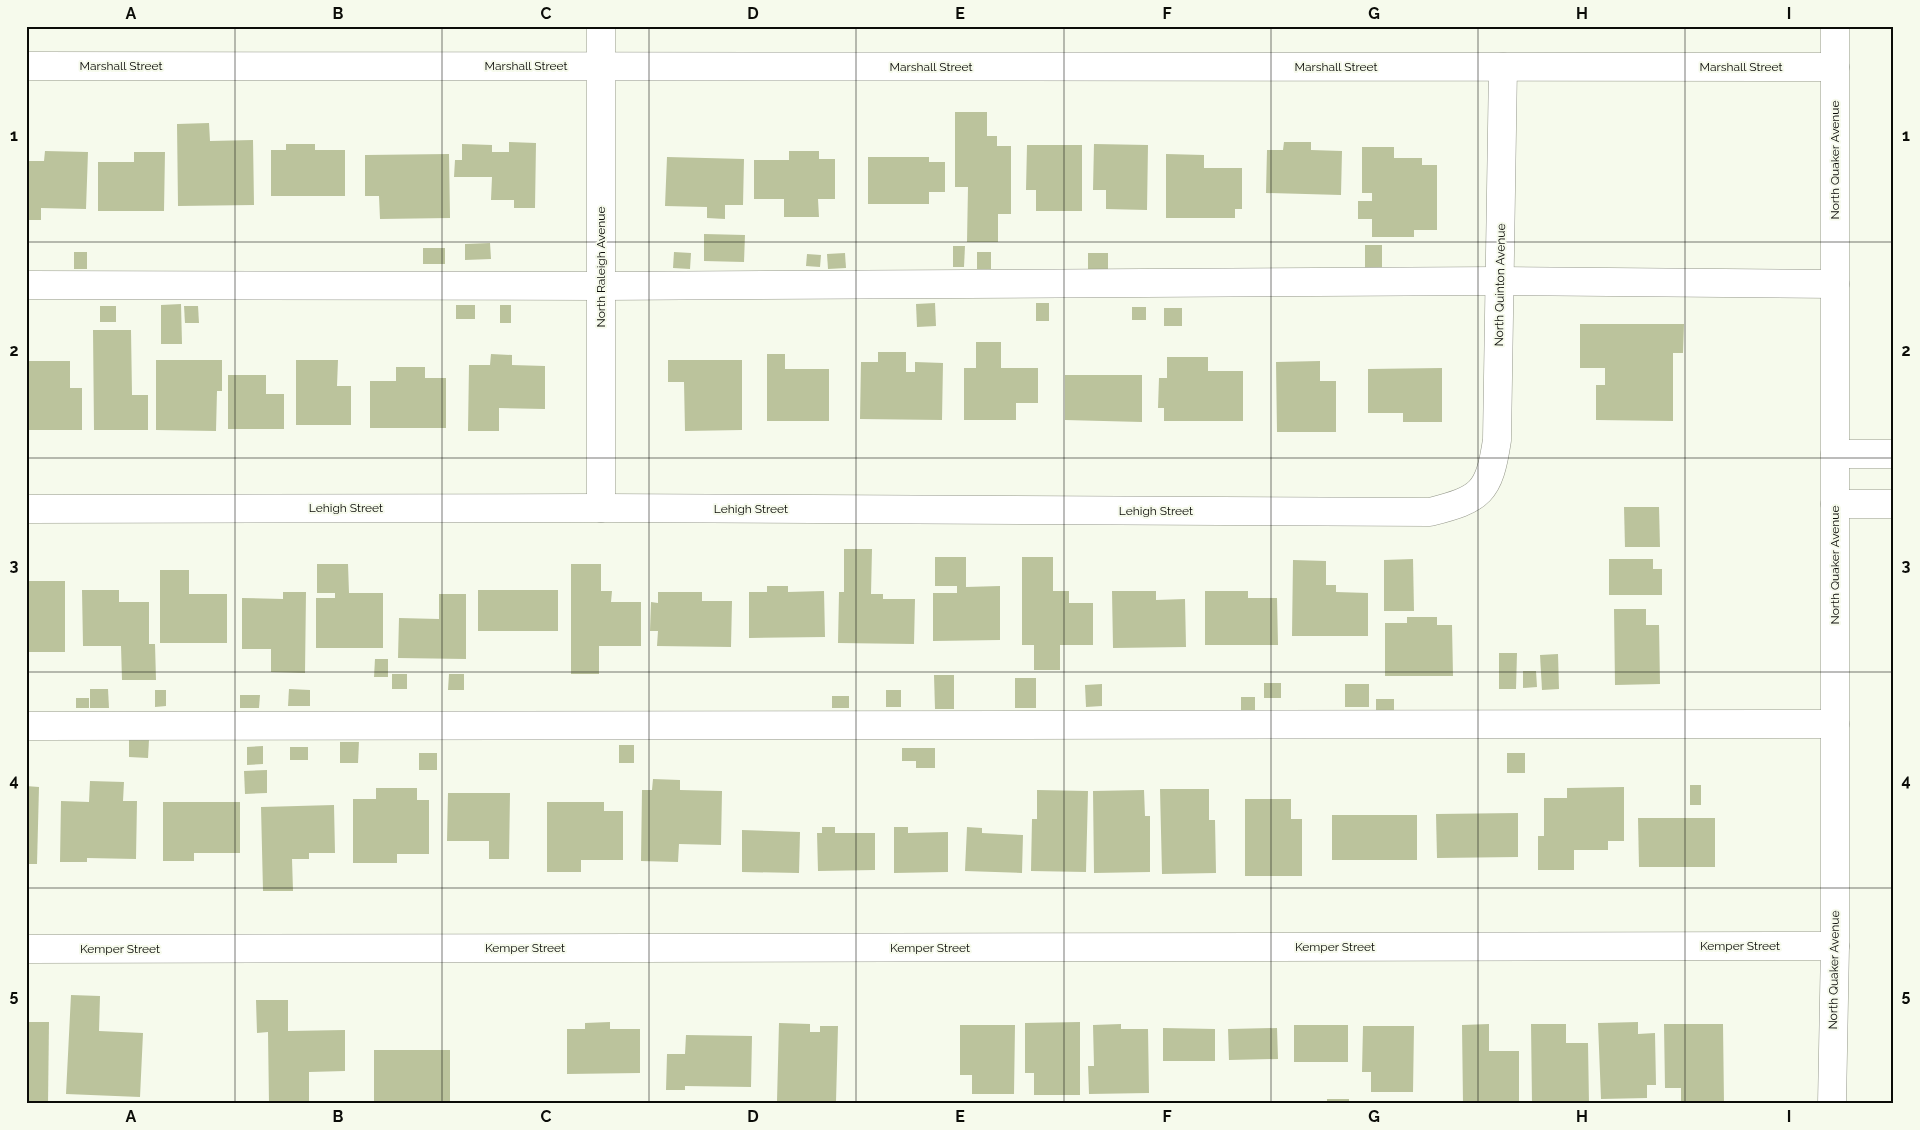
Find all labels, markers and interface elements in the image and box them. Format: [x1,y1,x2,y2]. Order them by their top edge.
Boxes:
text: A [126,4,137,23]
text: B [333,4,344,23]
text: C [541,4,552,23]
text: D [747,4,759,23]
text: E [955,4,965,23]
text: F [1162,4,1172,23]
text: G [1368,4,1380,23]
text: H [1576,4,1588,23]
text: I [1787,4,1791,23]
street label: Marshall Street [79,59,163,73]
street label: Marshall Street [484,59,568,73]
street label: Marshall Street [889,60,973,74]
street label: Marshall Street [1294,60,1378,74]
street label: Marshall Street [1699,60,1783,74]
street label: North Quaker Avenue [1828,100,1842,220]
text: 1 [10,126,18,145]
text: 1 [1902,126,1910,145]
street label: North Raleigh Avenue [594,206,608,328]
street label: North Quinton Avenue [1492,223,1508,347]
text: 2 [9,341,19,360]
text: 2 [1901,341,1911,360]
street label: Lehigh Street [309,501,383,515]
street label: Lehigh Street [714,502,788,516]
street label: Lehigh Street [1119,504,1193,518]
street label: North Quaker Avenue [1828,505,1842,625]
text: 3 [10,556,19,575]
text: 3 [1902,556,1911,575]
text: 4 [9,771,19,790]
text: 4 [1901,771,1911,790]
street label: North Quaker Avenue [1826,910,1842,1030]
street label: Kemper Street [1700,939,1780,953]
street label: Kemper Street [1295,940,1375,954]
street label: Kemper Street [485,941,565,955]
street label: Kemper Street [890,941,970,955]
street label: Kemper Street [80,942,160,956]
text: 5 [10,986,19,1005]
text: 5 [1902,986,1911,1005]
text: A [126,1107,137,1126]
text: B [333,1107,344,1126]
text: C [541,1107,552,1126]
text: D [747,1107,759,1126]
text: E [955,1107,965,1126]
text: F [1162,1107,1172,1126]
text: G [1368,1107,1380,1126]
text: H [1576,1107,1588,1126]
text: I [1787,1107,1791,1126]

